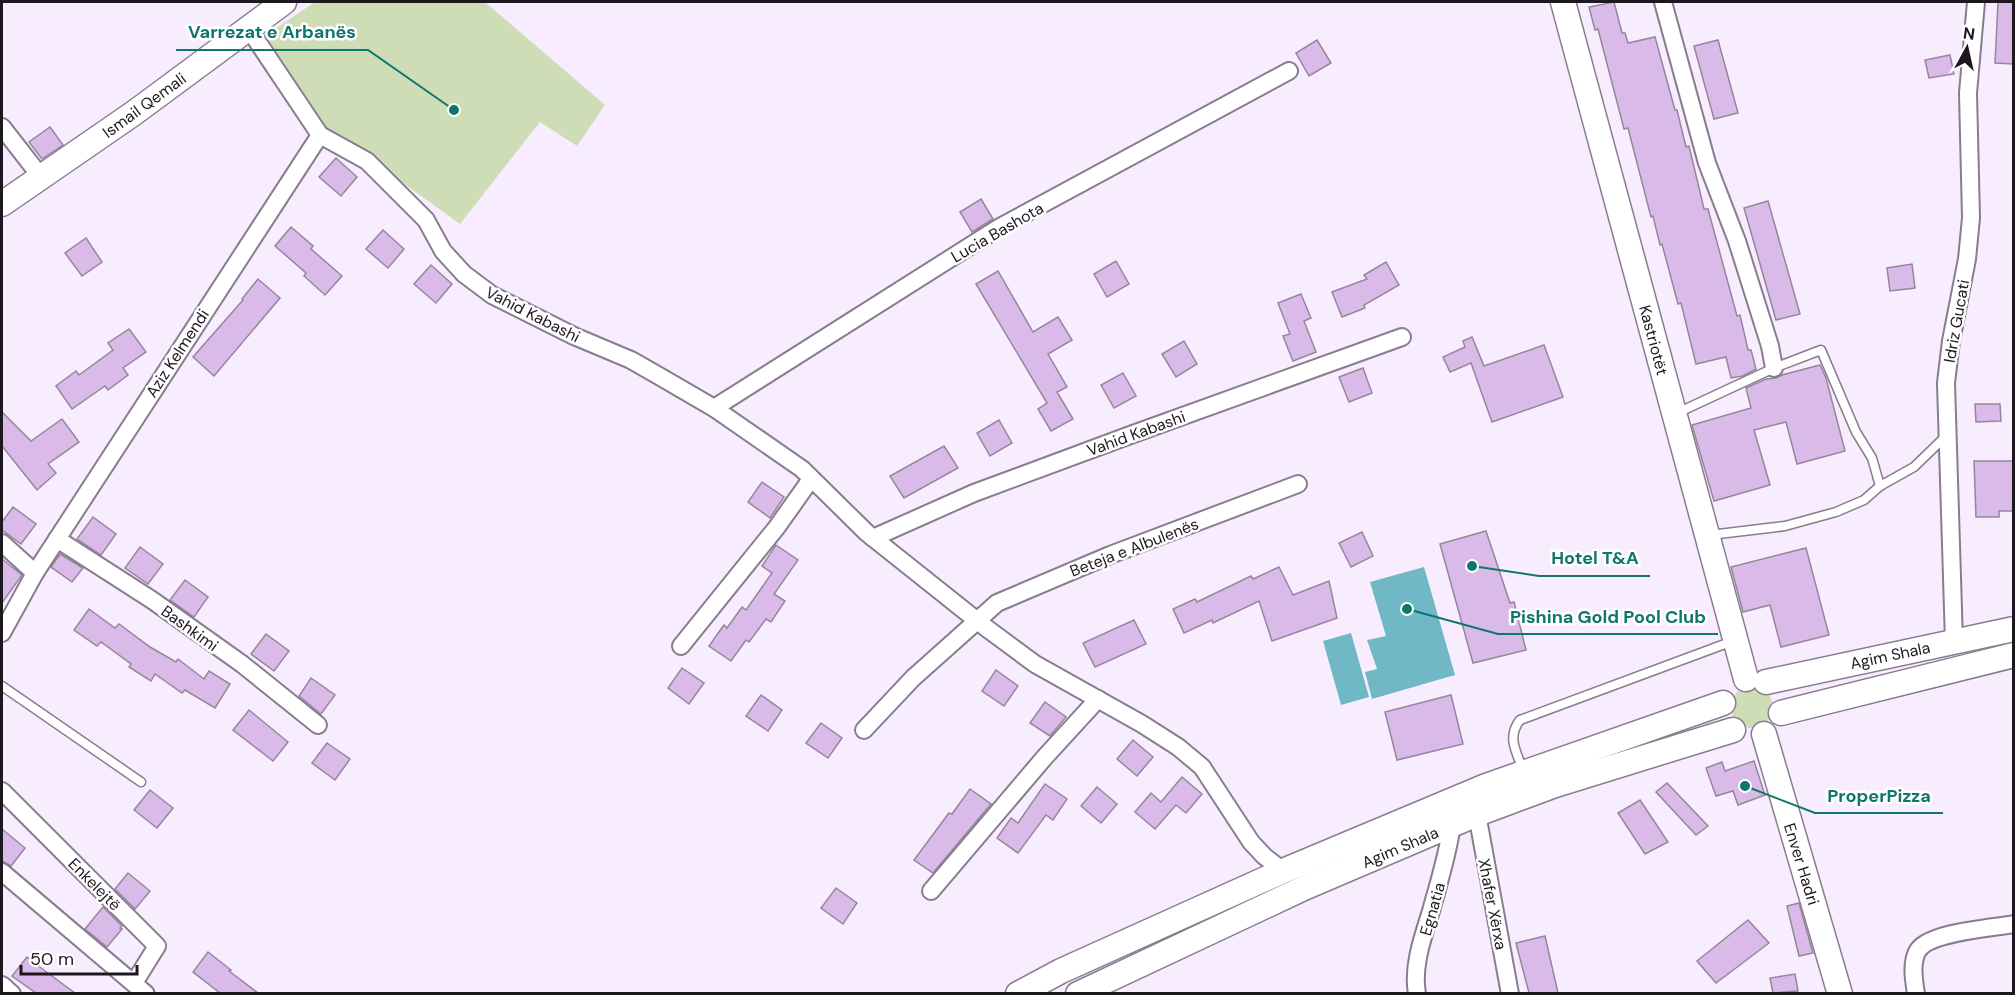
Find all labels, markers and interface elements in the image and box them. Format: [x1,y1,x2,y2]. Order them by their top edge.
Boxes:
callout: Varrezat e Arbanës [176,14,368,50]
north arrow [1937,18,1997,78]
text: Varrezat e Arbanës [188,20,356,44]
text: N [1962,22,1976,45]
street label: Ismail Qemali [98,68,190,143]
street label: Lucia Bashota [947,198,1047,267]
street label: Idriz Gucati [1939,278,1974,364]
street label: Vahid Kabashi [482,282,584,347]
street label: Kastriotët [1634,303,1673,377]
street label: Aziz Kelmendi [141,305,214,401]
street label: Vahid Kabashi [1084,406,1188,461]
street label: Beteja e Albulenës [1067,513,1201,582]
callout: Hotel T&A [1539,540,1650,576]
text: Hotel T&A [1551,546,1639,570]
callout: Pishina Gold Pool Club [1498,598,1718,634]
street label: Bashkimi [157,601,222,656]
text: Pishina Gold Pool Club [1510,605,1706,629]
street label: Agim Shala [1848,637,1932,674]
callout: ProperPizza [1815,777,1943,813]
text: ProperPizza [1827,784,1931,808]
street label: Enver Hadri [1779,821,1824,908]
street label: Agim Shala [1359,822,1442,873]
street label: Enkelejtë [64,853,126,915]
street label: Xhafer Xërxa [1473,857,1512,952]
street label: Egnatia [1415,880,1450,938]
scale bar [21,938,136,976]
text: 50 m [30,947,74,971]

